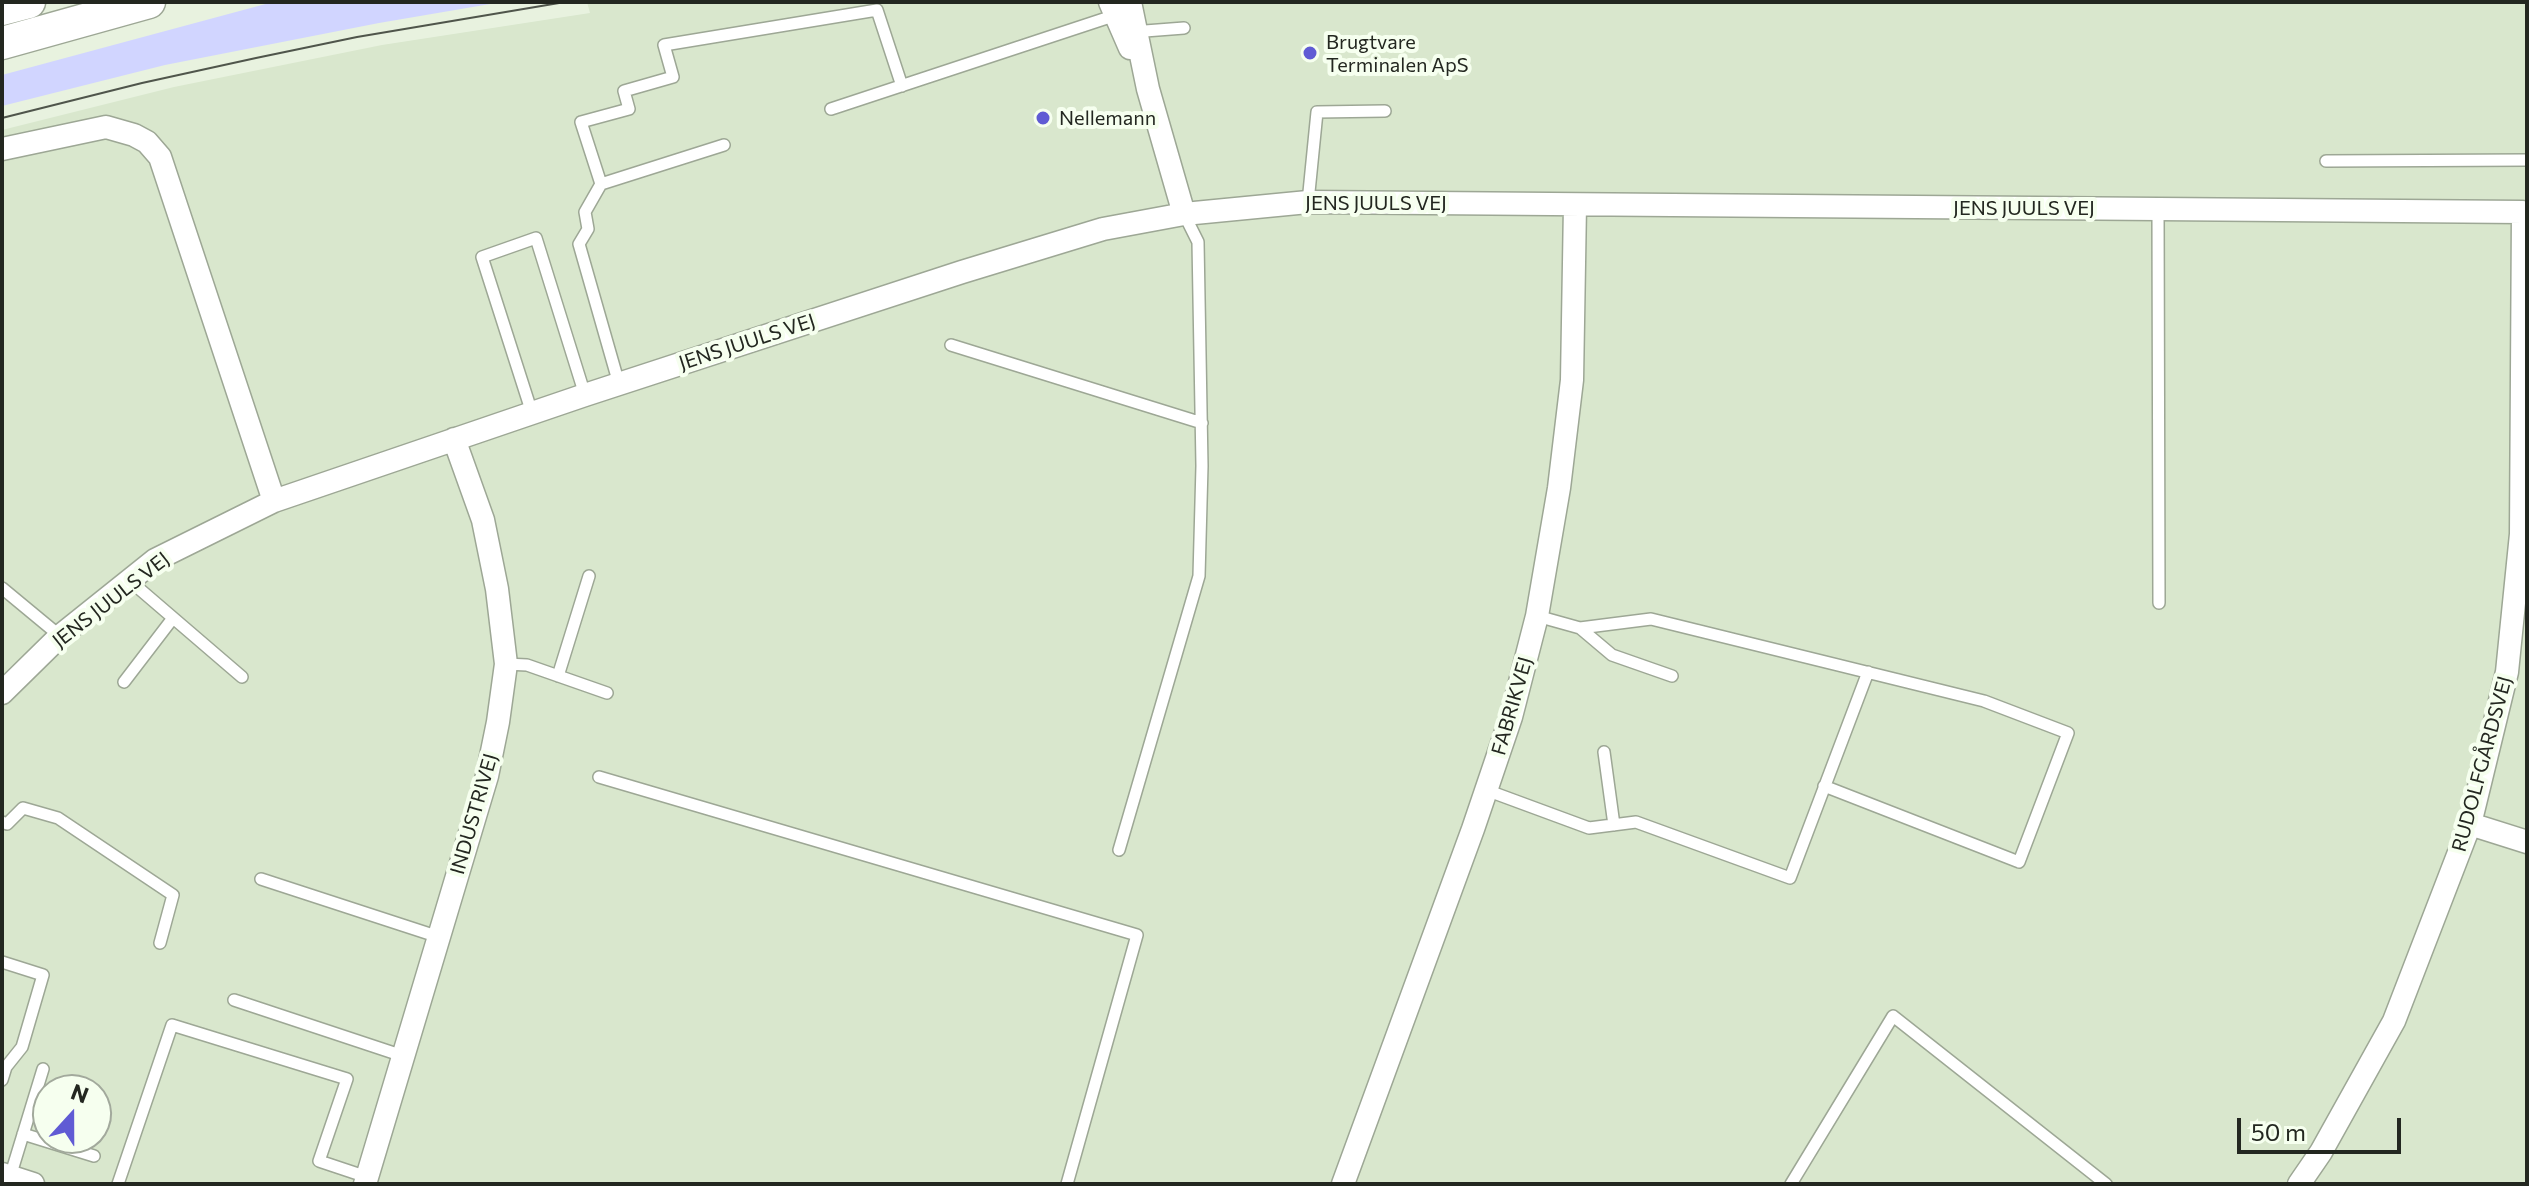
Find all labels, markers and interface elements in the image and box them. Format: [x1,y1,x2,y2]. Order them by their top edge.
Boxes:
place label: Brugtvare Terminalen ApS [1326,30,1469,77]
marker: Brugtvare Terminalen ApS [1301,44,1319,62]
place label: Nellemann [1059,106,1156,130]
marker: Nellemann [1034,109,1052,127]
street label: JENS JUULS VEJ [1305,191,1447,215]
street label: JENS JUULS VEJ [1953,196,2095,220]
street label: JENS JUULS VEJ [676,309,818,375]
street label: JENS JUULS VEJ [48,547,174,653]
street label: FABRIKVEJ [1487,654,1537,758]
street label: RUDOLFGÅRDSVEJ [2447,674,2517,854]
street label: INDUSTRIVEJ [445,751,503,877]
north arrow [32,1074,112,1154]
text: N [68,1077,93,1109]
scale bar [2241,1102,2405,1152]
text: 50 m [2251,1117,2306,1146]

